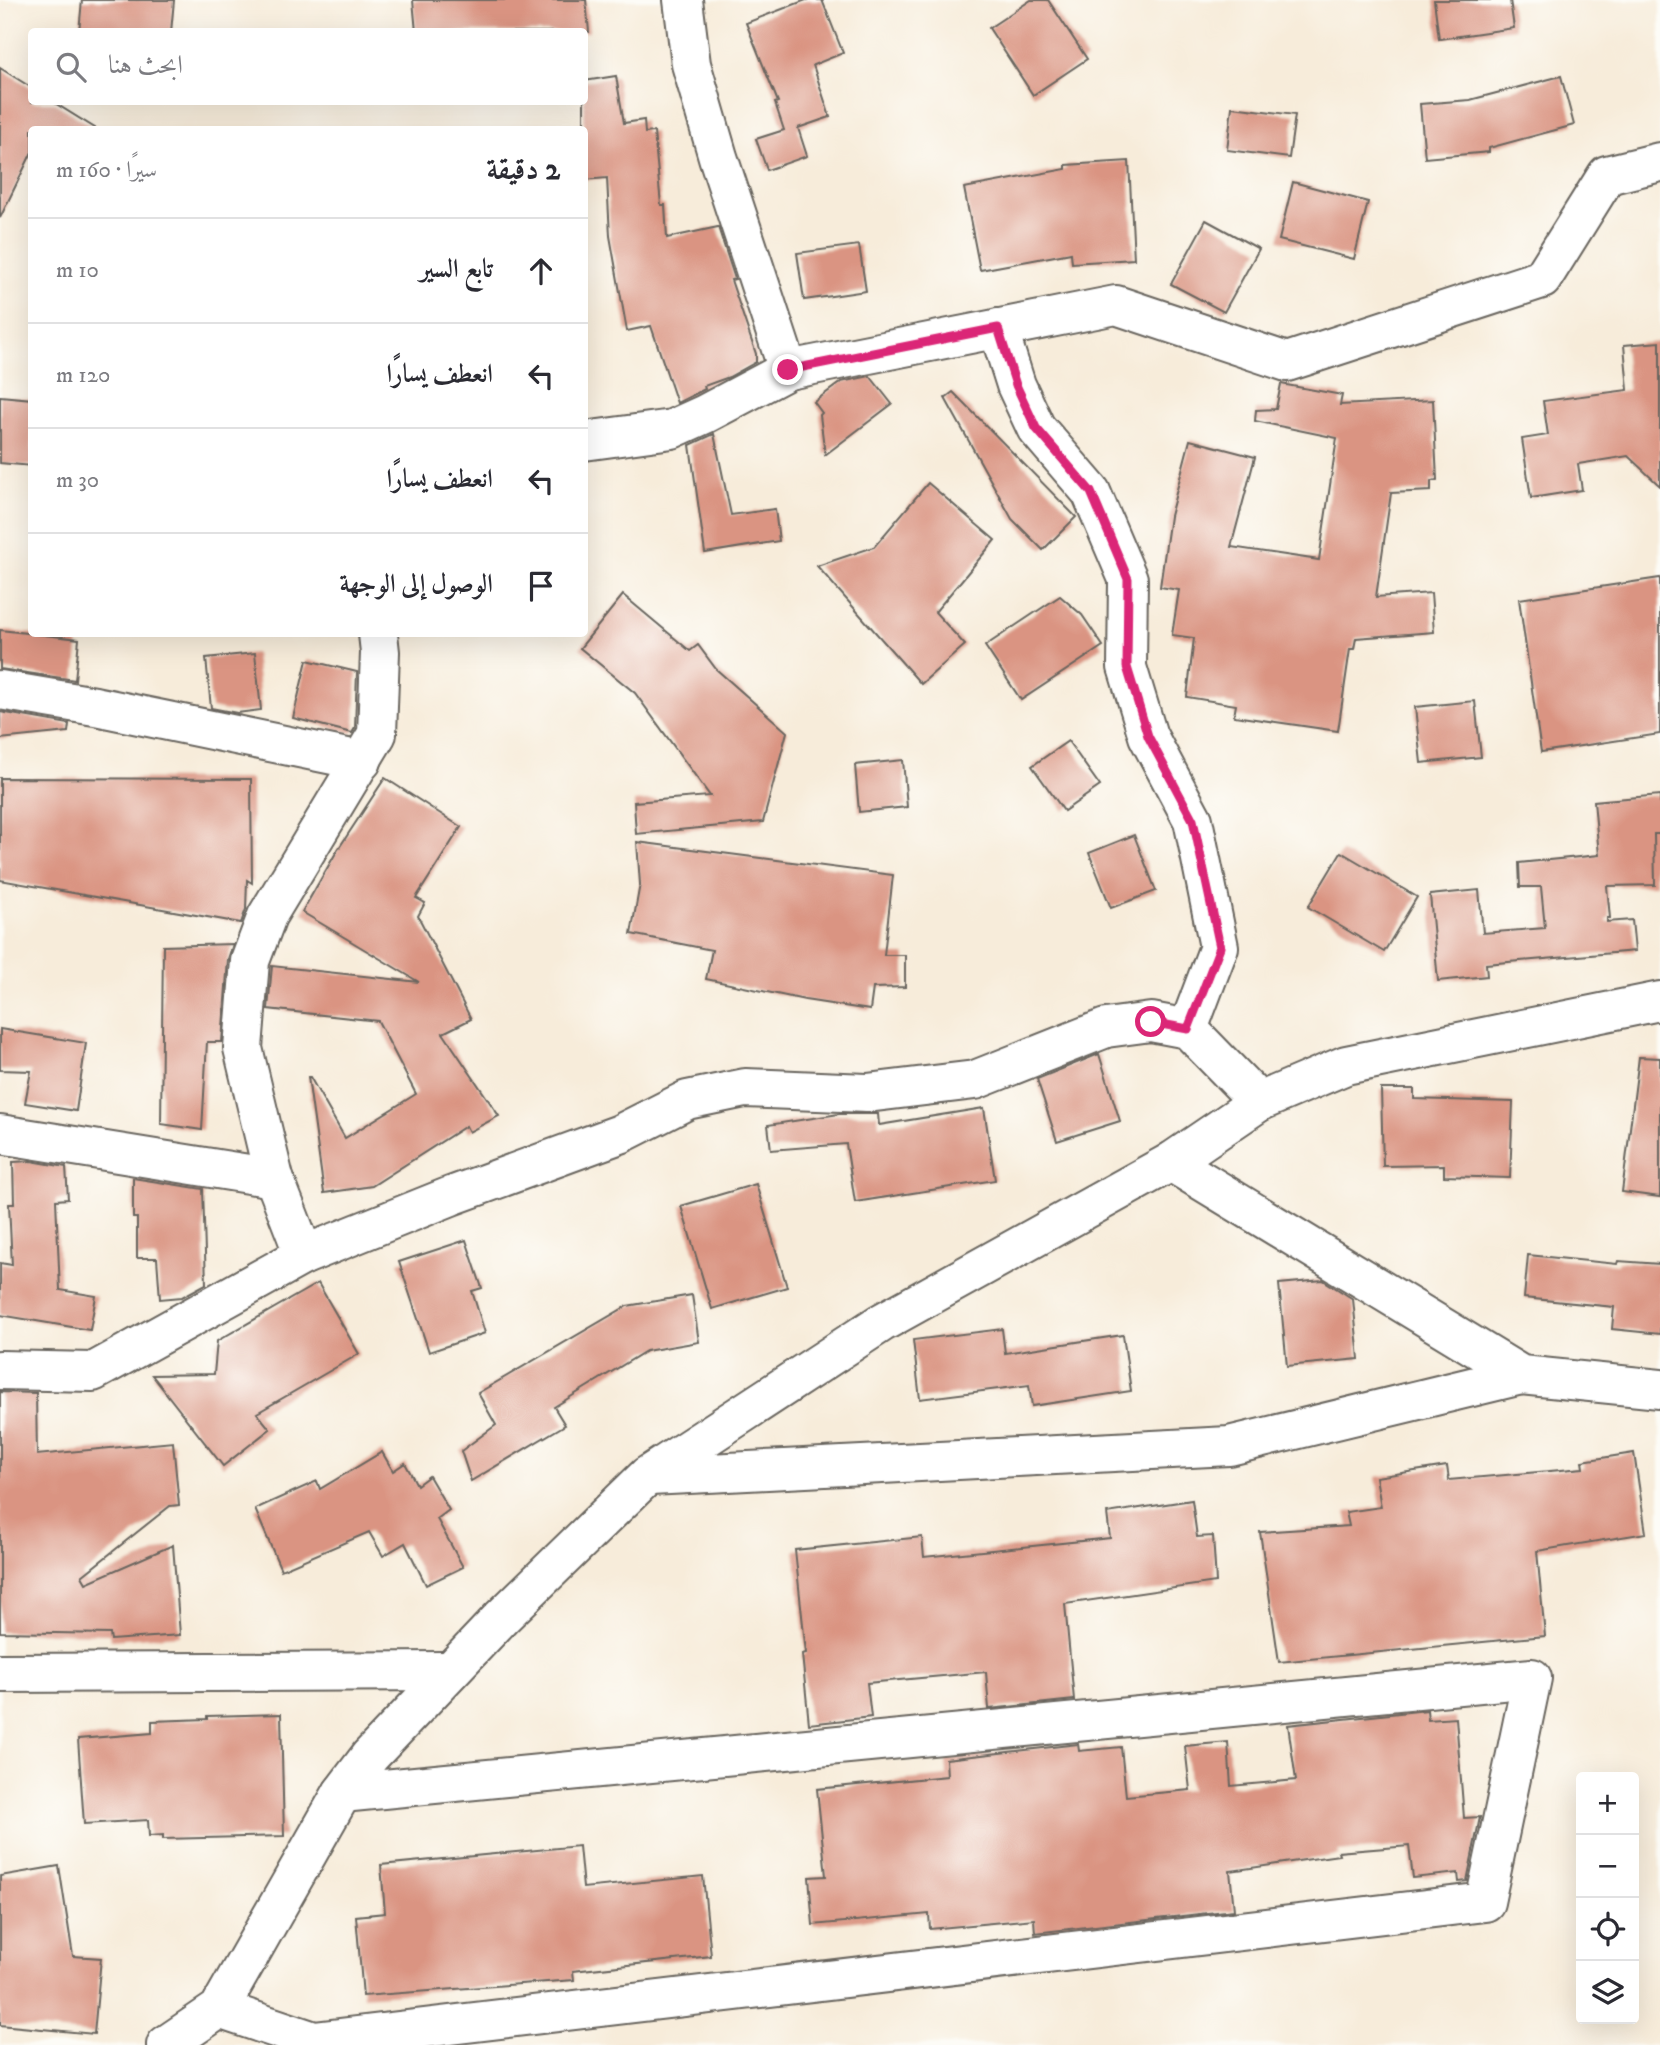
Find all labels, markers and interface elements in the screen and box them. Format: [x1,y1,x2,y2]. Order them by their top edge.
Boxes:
search box [28,28,588,105]
icon: search [52,48,90,86]
text: ابحث هنا [108,49,183,82]
text: 2 دقيقة [486,152,560,189]
text: سيرًا · 160 m [56,156,157,185]
icon: ahead [522,252,560,290]
text: تابع السير [420,253,493,286]
text: 10 m [56,256,99,285]
route end [772,354,803,385]
icon: left [522,357,560,395]
text: انعطف يسارًا [386,358,493,391]
text: 120 m [56,361,110,390]
icon: left [522,462,560,500]
text: انعطف يسارًا [386,463,493,496]
text: 30 m [56,466,99,495]
icon: arrive [522,567,560,605]
text: الوصول إلى الوجهة [339,568,493,601]
route start [1135,1006,1166,1037]
map controls [1576,1772,1639,2024]
button: + [1576,1772,1639,1835]
button: − [1576,1835,1639,1898]
button: locate [1576,1898,1639,1961]
button: layers [1576,1961,1639,2024]

